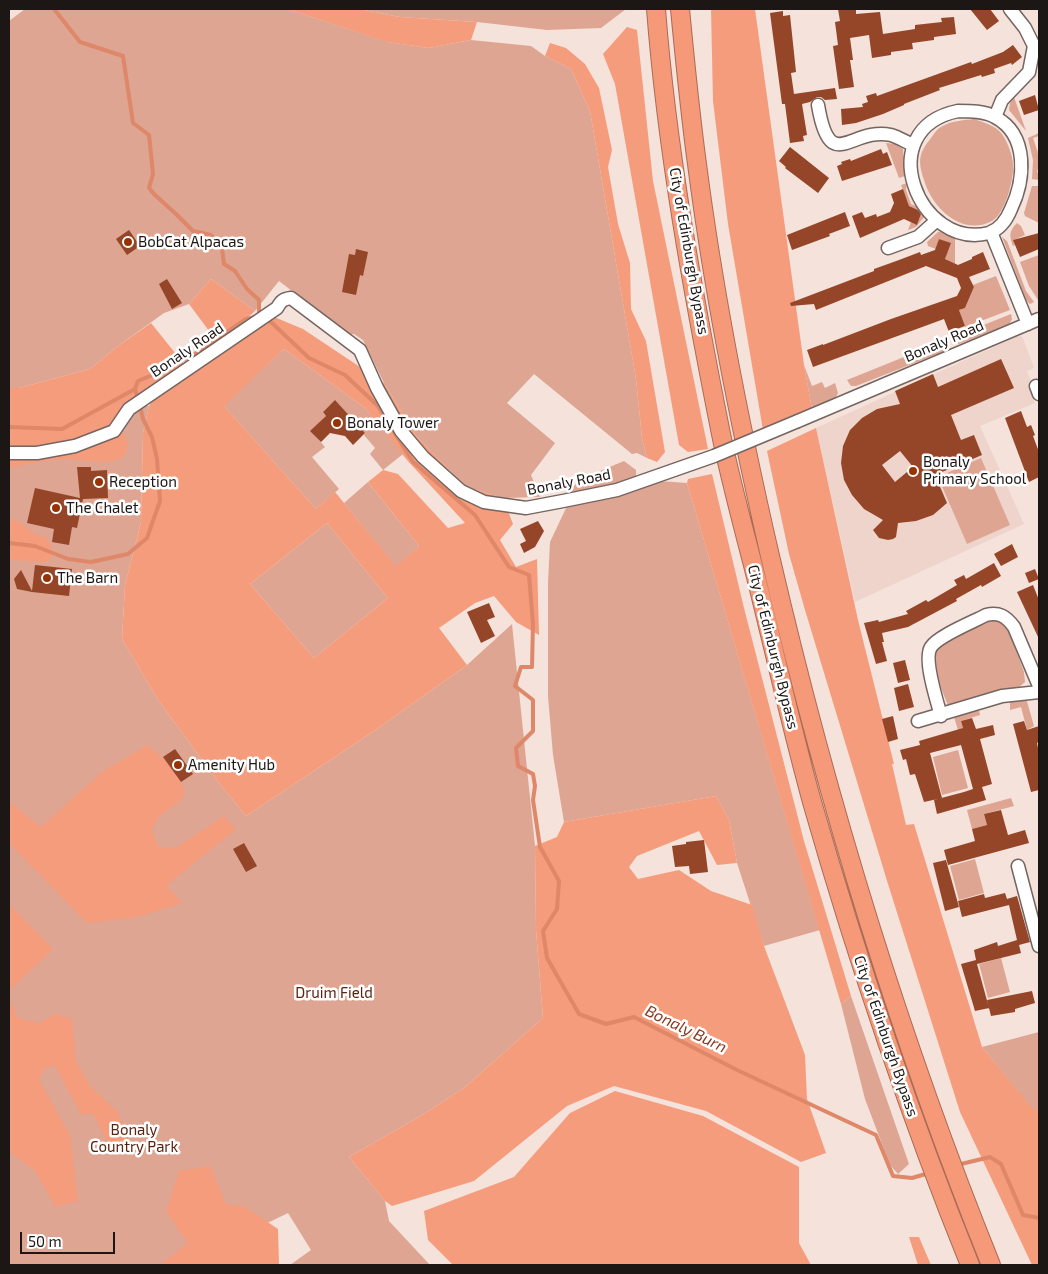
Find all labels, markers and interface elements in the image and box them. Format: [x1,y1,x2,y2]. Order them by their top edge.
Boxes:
street label: City of Edinburgh Bypass [665,166,713,336]
place label: BobCat Alpacas [138,233,244,251]
marker: BobCat Alpacas [122,236,134,248]
street label: Bonaly Road [901,316,987,366]
street label: Bonaly Road [147,319,227,381]
place label: Bonaly Tower [347,414,439,432]
marker: Bonaly Tower [331,417,343,429]
place label: Bonaly Primary School [923,453,1026,488]
street label: Bonaly Road [526,465,612,499]
marker: Bonaly Primary School [907,465,919,477]
place label: Reception [109,473,177,491]
marker: Reception [93,476,105,488]
place label: The Chalet [66,499,139,517]
marker: The Chalet [50,502,62,514]
street label: City of Edinburgh Bypass [744,563,802,731]
place label: The Barn [57,569,118,587]
marker: The Barn [41,572,53,584]
place label: Amenity Hub [188,756,275,774]
marker: Amenity Hub [172,759,184,771]
street label: City of Edinburgh Bypass [850,953,922,1119]
park label: Druim Field [295,984,373,1002]
water label: Bonaly Burn [642,1001,730,1057]
park label: Bonaly Country Park [90,1121,178,1156]
scale bar [22,1222,118,1254]
text: 50 m [28,1232,62,1250]

